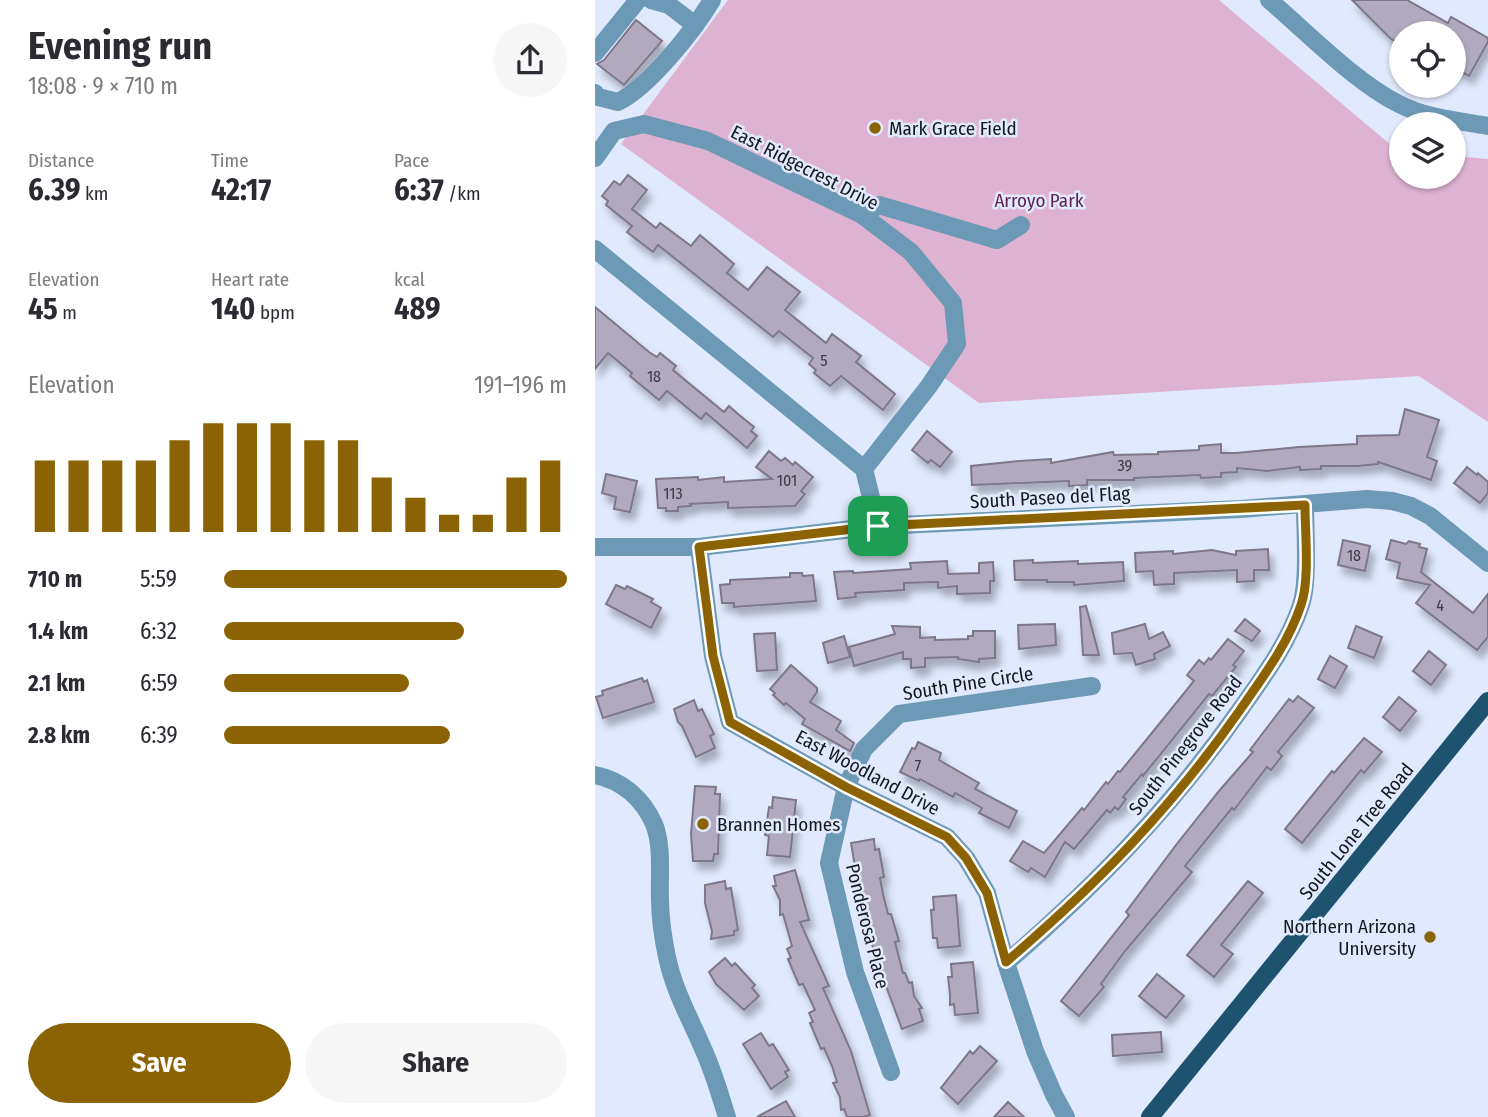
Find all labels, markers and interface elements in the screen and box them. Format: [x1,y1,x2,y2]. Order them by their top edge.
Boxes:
map controls [1389,21,1466,189]
button: locate [1389,21,1466,98]
text: Evening run [28,23,212,69]
button: share [493,23,567,97]
text: 18:08 · 9 × 710 m [28,72,178,100]
button: layers [1389,112,1466,189]
place label: Mark Grace Field [889,117,1017,140]
street label: East Ridgecrest Drive [727,120,882,215]
marker: Mark Grace Field [867,120,883,136]
text: Distance [28,149,95,172]
text: Time [211,149,249,172]
text: Pace [394,149,429,172]
text: 6.39 [28,172,80,208]
text: 42:17 [211,172,271,208]
text: 6:37 [394,172,444,208]
text: km [80,182,108,205]
text: /km [444,182,481,205]
park label: Arroyo Park [994,189,1084,212]
text: Elevation [28,268,100,291]
text: Heart rate [211,268,289,291]
text: kcal [394,268,425,291]
text: 45 [28,291,58,327]
text: 140 [211,291,256,327]
text: 489 [394,291,440,327]
text: m [58,301,77,324]
text: bpm [256,301,295,324]
house number: 5 [820,351,828,370]
house number: 18 [647,367,661,386]
text: Elevation [28,371,115,399]
text: 191–196 m [474,371,567,399]
house number: 39 [1118,456,1133,475]
house number: 101 [777,471,797,490]
street label: South Paseo del Flag [969,482,1131,513]
house number: 113 [663,484,683,503]
pin [848,496,908,556]
icon: arrive [859,507,897,545]
house number: 18 [1347,546,1361,565]
text: 710 m [28,565,82,593]
text: 5:59 [140,565,177,593]
house number: 4 [1436,596,1444,615]
text: 1.4 km [28,617,88,645]
text: 6:32 [140,617,177,645]
street label: South Pine Circle [901,662,1035,705]
text: 2.1 km [28,669,85,697]
text: 6:59 [140,669,178,697]
street label: South Pinegrove Road [1124,671,1247,820]
text: 2.8 km [28,721,90,749]
text: 6:39 [140,721,178,749]
street label: East Woodland Drive [792,725,944,820]
house number: 7 [915,756,922,775]
street label: South Lone Tree Road [1294,758,1418,904]
place label: Brannen Homes [717,813,840,836]
marker: Brannen Homes [695,816,711,832]
street label: Ponderosa Place [841,861,894,991]
place label: Northern Arizona University [1283,915,1417,960]
marker: Northern Arizona University [1422,929,1438,945]
button: Save [28,1023,291,1103]
button: Share [305,1023,567,1103]

